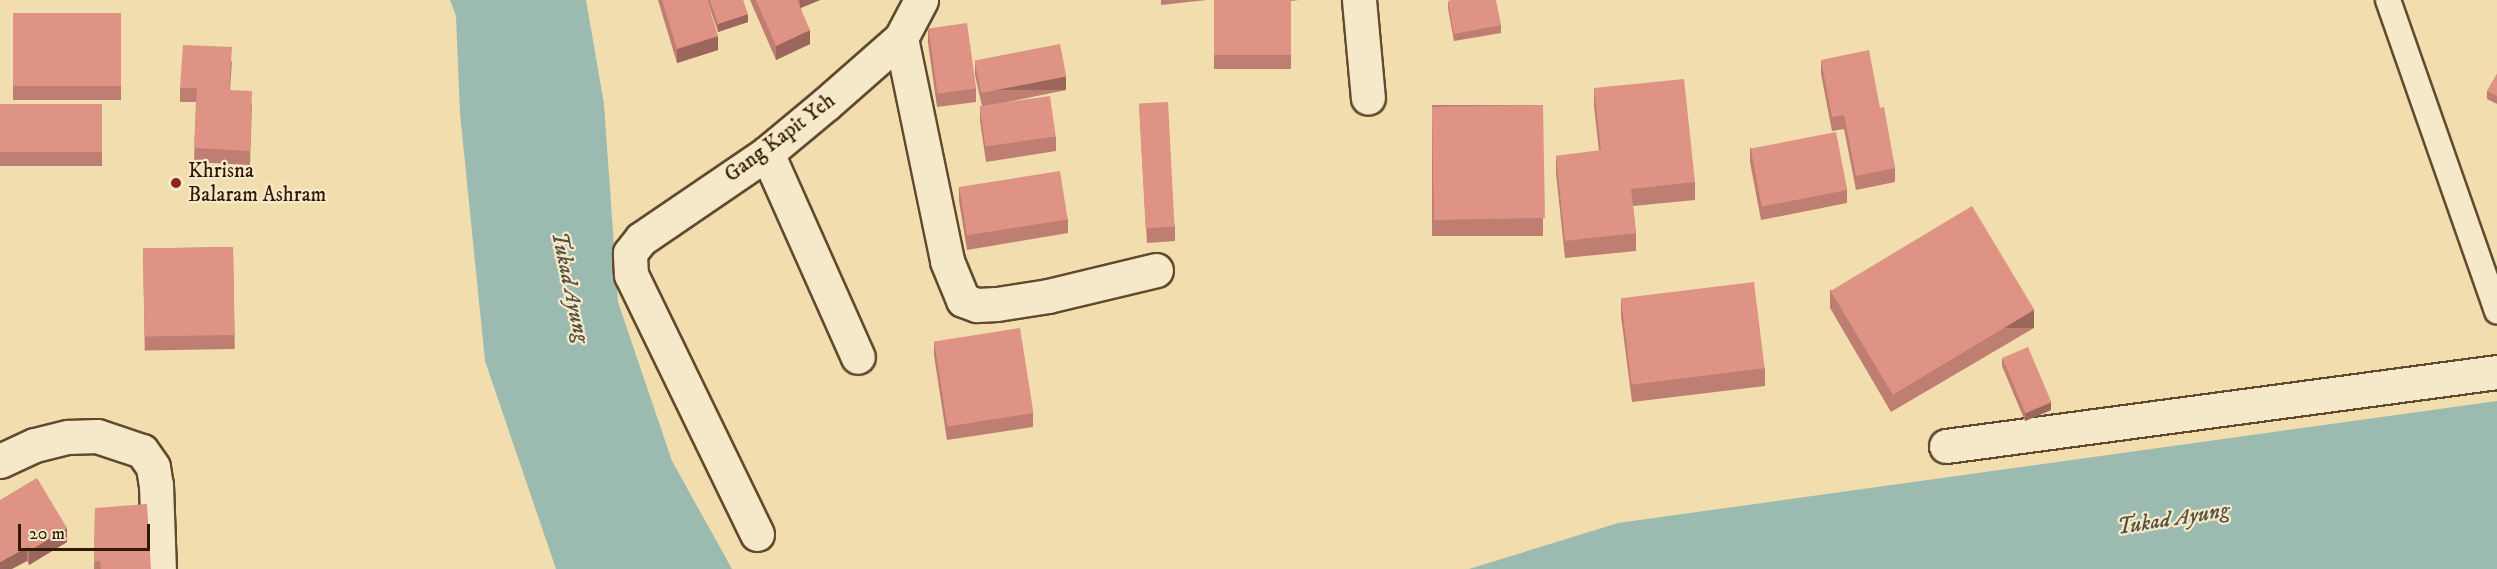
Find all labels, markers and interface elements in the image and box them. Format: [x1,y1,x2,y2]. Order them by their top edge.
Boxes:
street label: Gang Kapit Yeh [720,88,840,188]
place label: Khrisna Balaram Ashram [188,158,326,208]
marker: Khrisna Balaram Ashram [169,176,183,190]
water label: Tukad Ayung [545,229,595,345]
water label: Tukad Ayung [2115,497,2231,541]
scale bar [21,512,153,550]
text: 20 m [29,523,65,545]

